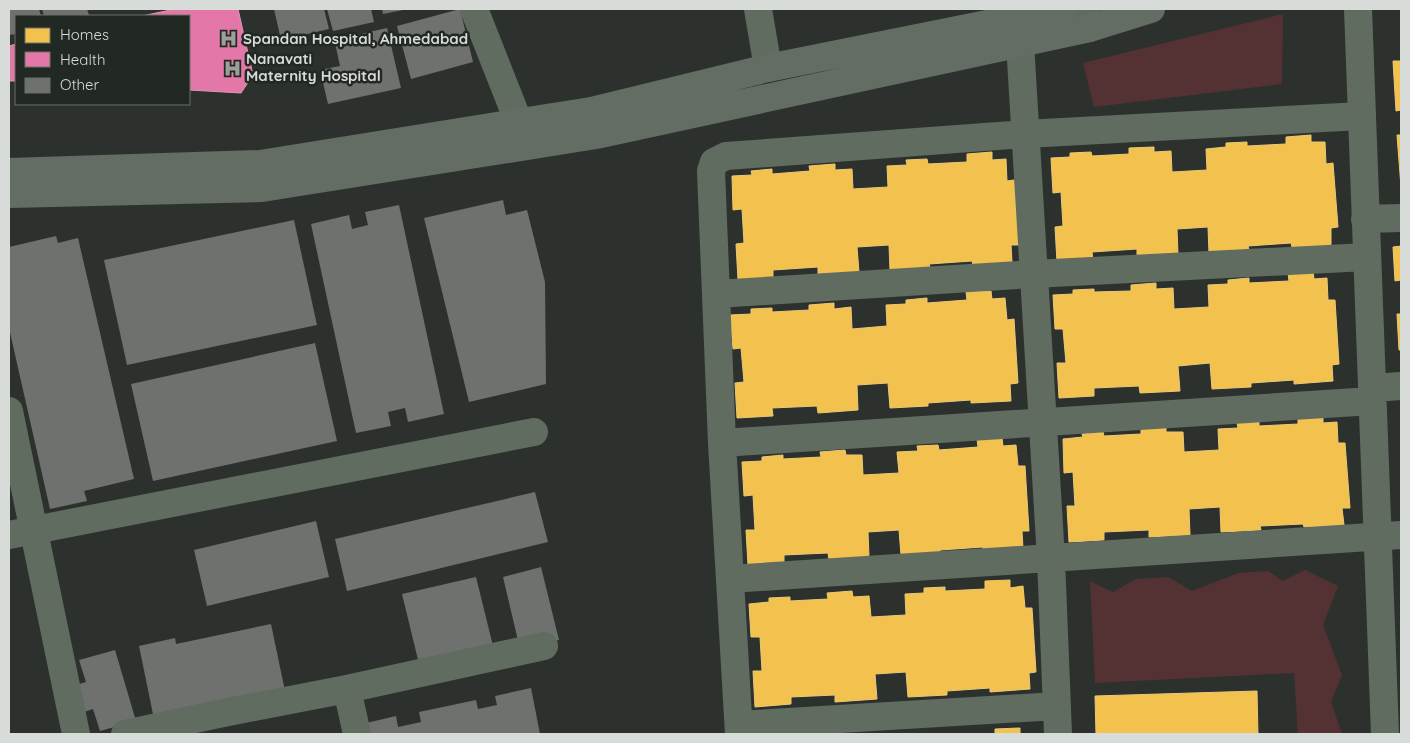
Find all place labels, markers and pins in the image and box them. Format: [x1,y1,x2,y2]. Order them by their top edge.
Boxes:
hospital icon: Spandan Hospital, Ahmedabad [219,29,239,49]
place label: Spandan Hospital, Ahmedabad [243,29,468,48]
place label: Nanavati Maternity Hospital [246,49,381,85]
hospital icon: Nanavati Maternity Hospital [222,58,242,78]

